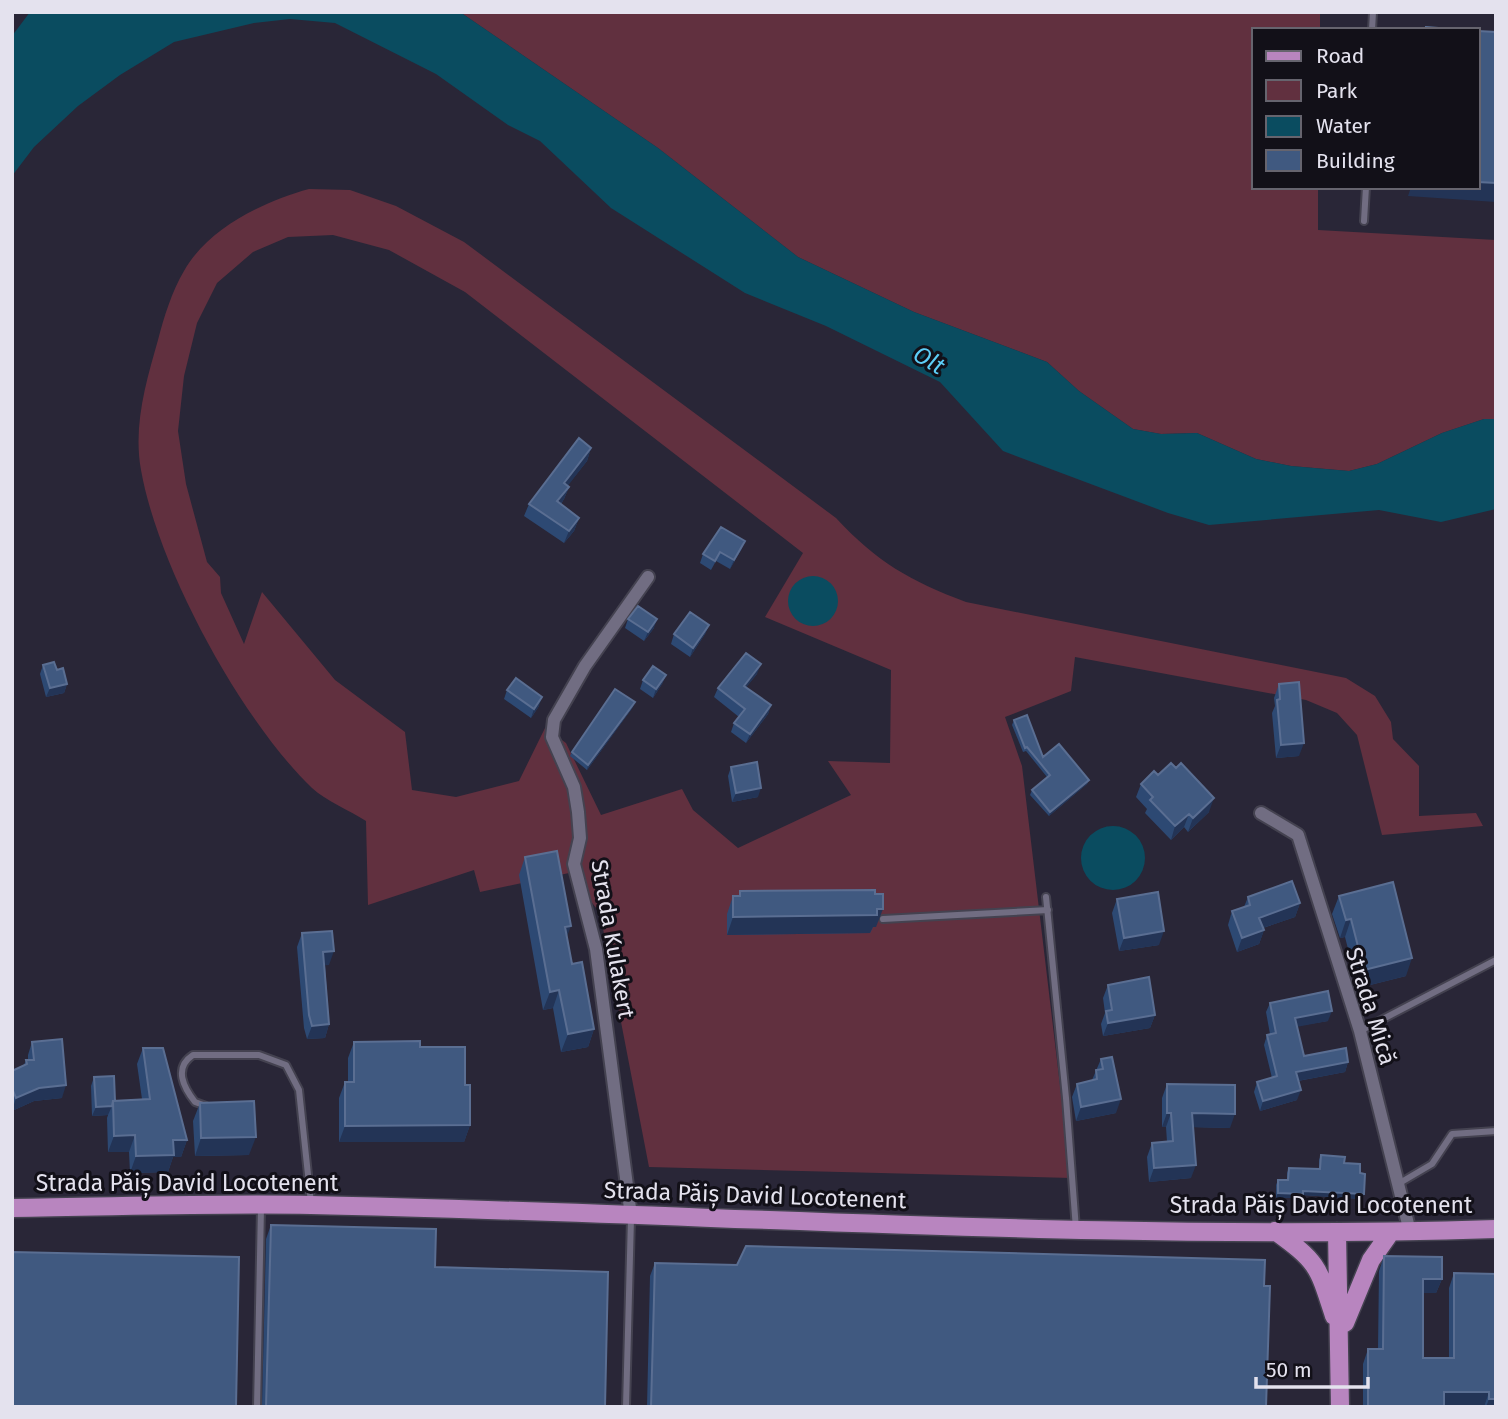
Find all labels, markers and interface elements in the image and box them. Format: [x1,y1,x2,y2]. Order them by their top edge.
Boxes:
legend [1252,28,1480,189]
text: Road [1316,43,1364,69]
text: Park [1316,78,1358,104]
text: Water [1316,113,1371,139]
text: Building [1316,148,1395,174]
water label: Olt [908,340,950,380]
street label: Strada Kulakert [585,857,641,1021]
street label: Strada Mică [1340,944,1402,1068]
street label: Strada Păiș David Locotenent [36,1169,339,1198]
street label: Strada Păiș David Locotenent [603,1176,907,1215]
street label: Strada Păiș David Locotenent [1170,1191,1473,1220]
scale bar [1256,1346,1368,1390]
text: 50 m [1266,1357,1312,1383]

